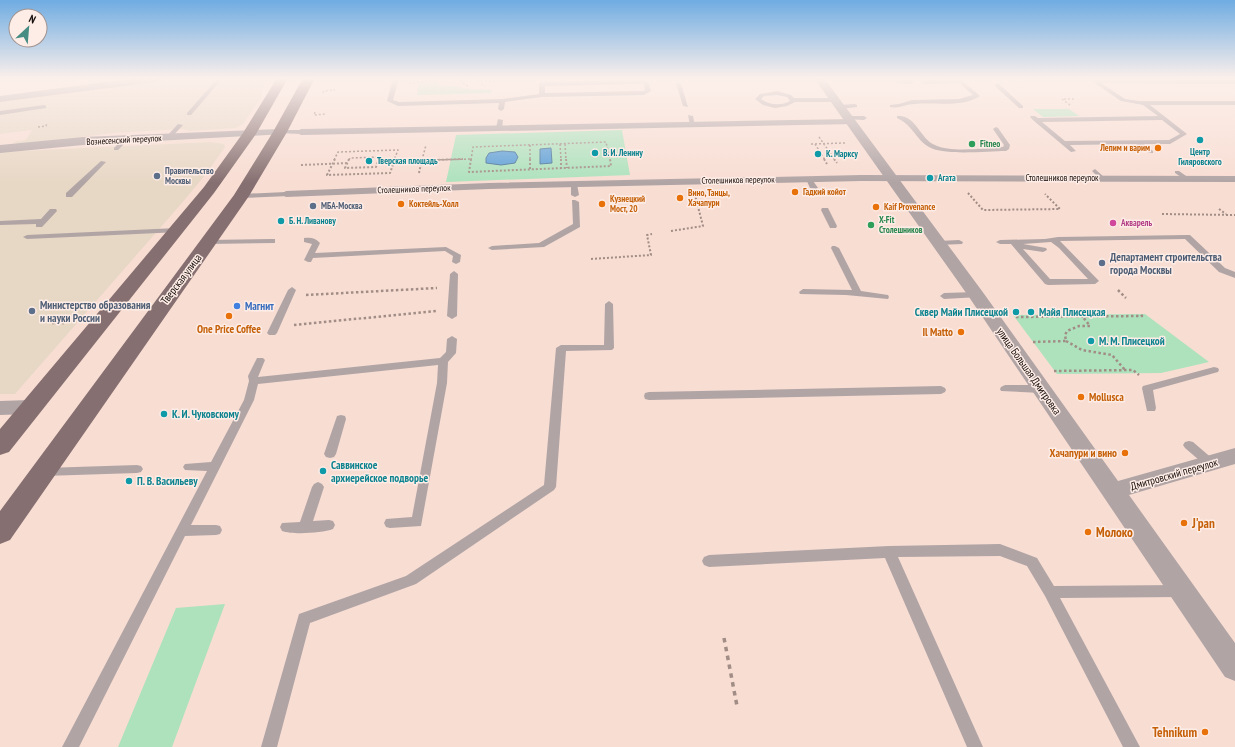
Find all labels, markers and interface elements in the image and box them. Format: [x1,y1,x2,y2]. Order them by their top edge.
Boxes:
north arrow [8,8,48,48]
text: N [27,11,38,27]
street label: Вознесенский переулок [86,132,162,147]
marker: Центр Гиляровского [1195,135,1205,145]
place label: Fitneo [980,138,1000,149]
marker: Fitneo [967,139,977,149]
place label: Лепим и варим [1099,142,1150,153]
marker: Лепим и варим [1153,143,1163,153]
place label: Центр Гиляровского [1178,146,1222,167]
place label: В. И. Ленину [603,147,643,158]
marker: В. И. Ленину [590,148,600,158]
place label: К. Марксу [826,148,858,159]
marker: К. Марксу [813,149,823,159]
place label: Тверская площадь [377,155,438,166]
marker: Тверская площадь [364,156,374,166]
place label: Правительство Москвы [165,165,214,186]
marker: Правительство Москвы [152,171,162,181]
place label: Агата [937,172,956,183]
street label: Столешников переулок [1025,172,1099,183]
street label: Столешников переулок [701,173,775,186]
marker: Агата [925,173,935,183]
street label: Столешников переулок [377,182,451,195]
place label: Гадкий койот [803,186,847,197]
place label: Вино, Танцы, Хачапури [688,187,730,208]
marker: Гадкий койот [790,187,800,197]
place label: Кузнецкий Мост, 20 [610,193,645,214]
marker: Вино, Танцы, Хачапури [675,193,685,203]
place label: Коктейль-Холл [409,198,459,209]
marker: Коктейль-Холл [396,199,406,209]
marker: Кузнецкий Мост, 20 [597,199,607,209]
place label: МБА-Москва [321,200,363,211]
marker: МБА-Москва [308,201,318,211]
place label: Kaif Provenance [884,201,935,212]
marker: Kaif Provenance [871,202,881,212]
place label: X-Fit Столешников [879,214,923,235]
place label: Б. Н. Ливанову [289,215,336,226]
marker: Б. Н. Ливанову [276,216,286,226]
place label: Акварель [1120,217,1152,228]
marker: Акварель [1108,218,1118,228]
marker: X-Fit Столешников [866,220,876,230]
place label: Департамент строительства города Москвы [1110,250,1222,277]
street label: Тверская улица [158,251,204,307]
marker: Департамент строительства города Москвы [1097,258,1107,268]
place label: Министерство образования и науки России [40,298,151,325]
place label: Магнит [245,299,274,313]
marker: Магнит [232,301,242,311]
place label: Сквер Майи Плисецкой [915,305,1008,319]
place label: Майя Плисецкая [1039,305,1106,319]
marker: Министерство образования и науки России [27,306,37,316]
marker: Сквер Майи Плисецкой [1011,307,1021,317]
marker: Майя Плисецкая [1026,307,1036,317]
marker: One Price Coffee [224,311,234,321]
place label: One Price Coffee [197,322,261,336]
place label: Il Matto [922,325,953,339]
street label: улица Большая Дмитровка [994,325,1064,417]
marker: Il Matto [956,327,966,337]
place label: М. М. Плисецкой [1099,334,1165,348]
marker: М. М. Плисецкой [1086,336,1096,346]
place label: Mollusca [1089,390,1124,404]
marker: Mollusca [1076,392,1086,402]
place label: К. И. Чуковскому [172,407,240,421]
marker: К. И. Чуковскому [159,409,169,419]
place label: Хачапури и вино [1050,446,1117,460]
marker: Хачапури и вино [1120,448,1130,458]
street label: Дмитровский переулок [1129,455,1220,493]
place label: Саввинское архиерейское подворье [331,458,428,485]
marker: Саввинское архиерейское подворье [318,466,328,476]
place label: П. В. Васильеву [137,474,198,488]
marker: П. В. Васильеву [124,476,134,486]
place label: J'pan [1191,515,1215,532]
marker: J'pan [1179,518,1189,528]
place label: Молоко [1096,524,1133,541]
marker: Молоко [1083,527,1093,537]
place label: Tehnikum [1152,724,1197,741]
marker: Tehnikum [1200,727,1210,737]

